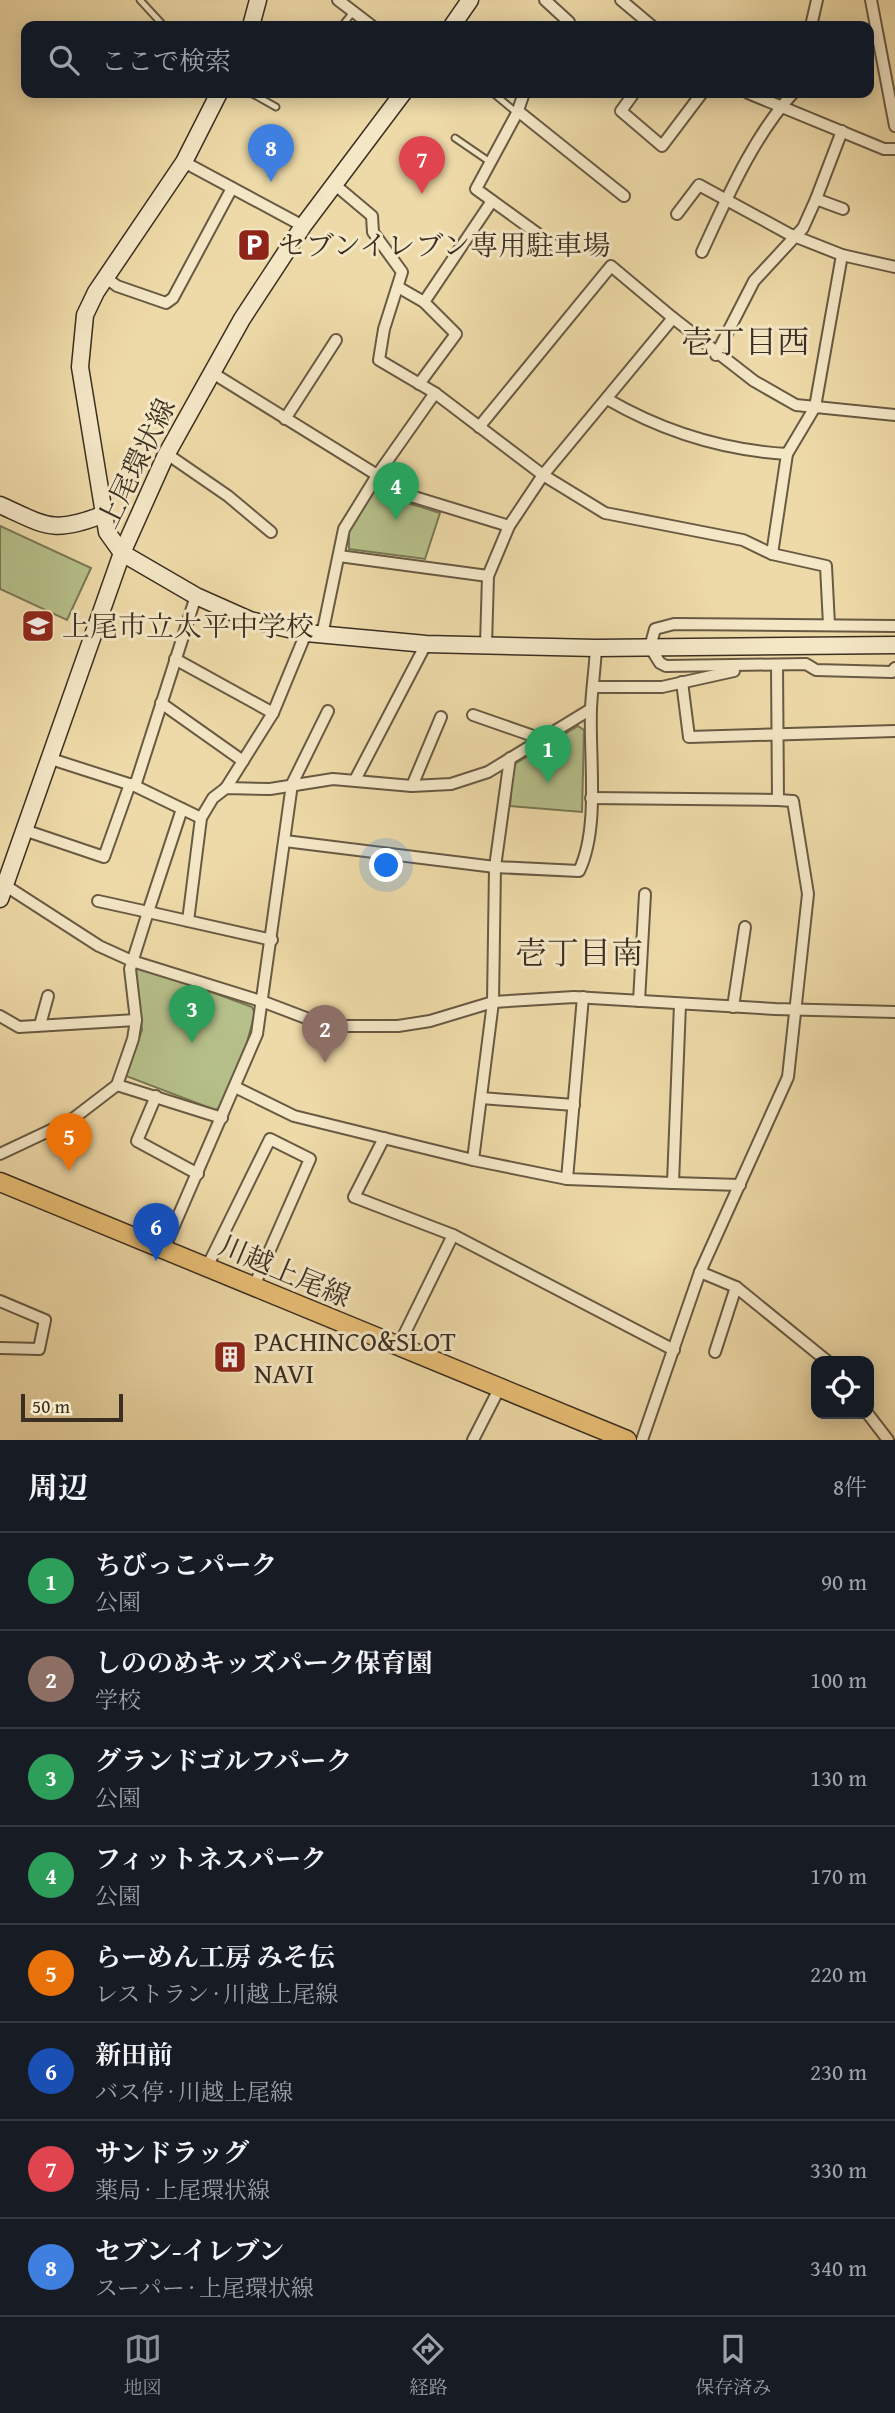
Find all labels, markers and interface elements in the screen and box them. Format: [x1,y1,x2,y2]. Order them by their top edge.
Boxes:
search box [21,21,874,98]
icon: search [45,41,83,79]
text: ここで検索 [101,41,231,80]
pin: 8 [248,124,294,182]
pin: 7 [399,136,445,194]
place label: セブンイレブン専用駐車場 [278,224,610,265]
parking icon: セブンイレブン専用駐車場 [235,226,273,264]
district label: 壱丁目西 [681,318,809,365]
street label: 上尾環状線 [86,391,185,535]
pin: 4 [373,462,419,520]
place label: 上尾市立太平中学校 [62,605,314,646]
school or university icon: 上尾市立太平中学校 [19,607,57,645]
pin: 1 [525,725,571,783]
your location [369,848,403,882]
district label: 壱丁目南 [515,929,643,976]
pin: 3 [169,985,215,1043]
pin: 2 [302,1005,348,1063]
pin: 5 [46,1113,92,1171]
pin: 6 [133,1203,179,1261]
street label: 川越上尾線 [213,1224,358,1317]
place label: PACHINCO&SLOT NAVI [254,1320,456,1393]
building icon: PACHINCO&SLOT NAVI [211,1338,249,1376]
map controls [811,1356,874,1419]
button: locate [811,1356,874,1419]
scale bar [21,1391,122,1423]
text: 50 m [32,1392,70,1420]
text: 周辺 [28,1465,88,1509]
text: 8件 [833,1470,867,1503]
text: ちびっこパーク [95,1545,277,1584]
text: 1 [45,1565,57,1598]
text: 90 m [821,1565,867,1598]
text: 公園 [95,1585,141,1618]
text: しののめキッズパーク保育園 [95,1643,432,1682]
text: 2 [45,1663,57,1696]
text: 100 m [810,1663,867,1696]
text: 学校 [95,1683,141,1716]
text: グランドゴルフパーク [95,1741,352,1780]
text: 3 [45,1761,57,1794]
text: 130 m [810,1761,867,1794]
text: 公園 [95,1781,141,1814]
text: フィットネスパーク [95,1839,327,1878]
text: 4 [45,1859,57,1892]
text: 170 m [810,1859,867,1892]
text: 公園 [95,1879,141,1912]
text: らーめん工房 みそ伝 [95,1937,335,1976]
text: 5 [45,1957,57,1990]
text: 220 m [810,1957,867,1990]
text: レストラン · 川越上尾線 [95,1977,338,2010]
text: 新田前 [95,2035,173,2074]
text: 6 [45,2055,57,2088]
text: 230 m [810,2055,867,2088]
text: バス停 · 川越上尾線 [95,2075,293,2108]
text: サンドラッグ [95,2133,249,2172]
text: 7 [45,2153,57,2186]
text: 330 m [810,2153,867,2186]
text: 薬局 · 上尾環状線 [95,2173,270,2206]
text: セブン-イレブン [95,2231,284,2270]
text: 8 [45,2251,57,2284]
text: 340 m [810,2251,867,2284]
text: スーパー · 上尾環状線 [95,2271,314,2304]
tab: 地図 [124,2330,162,2401]
tab: 経路 [409,2330,447,2401]
tab: 保存済み [695,2330,771,2401]

